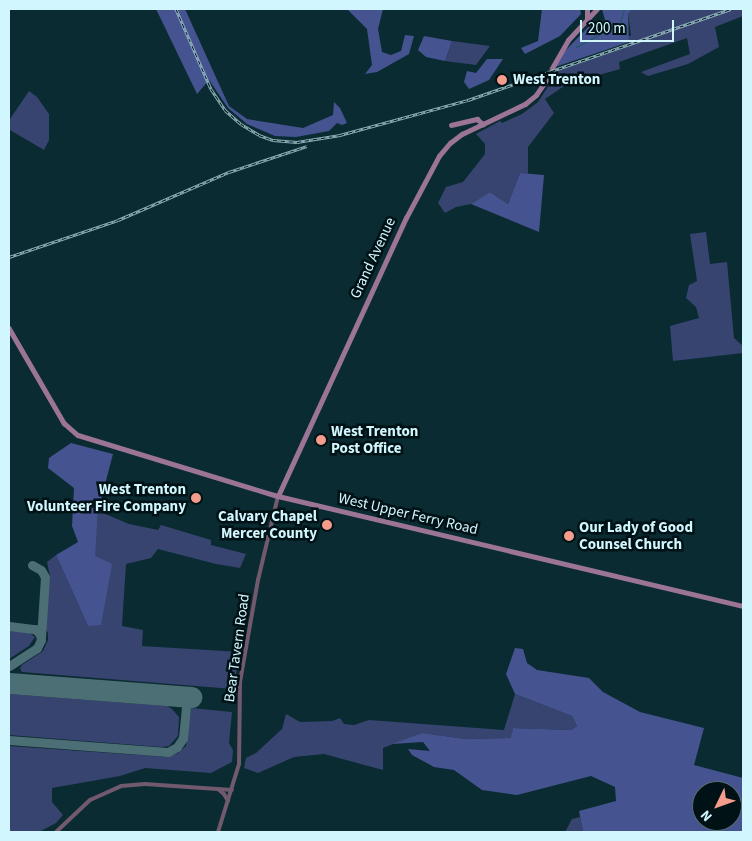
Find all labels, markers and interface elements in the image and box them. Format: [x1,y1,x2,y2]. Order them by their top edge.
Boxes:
scale bar [582,10,676,42]
text: 200 m [588,18,626,39]
place label: West Trenton [513,71,600,89]
marker: West Trenton [495,73,509,87]
street label: Grand Avenue [346,215,400,301]
place label: West Trenton Post Office [331,422,418,457]
marker: West Trenton Post Office [315,434,327,446]
place label: West Trenton Volunteer Fire Company [27,480,186,515]
street label: West Upper Ferry Road [336,489,480,539]
marker: West Trenton Volunteer Fire Company [190,492,202,504]
place label: Calvary Chapel Mercer County [218,507,317,542]
place label: Our Lady of Good Counsel Church [579,518,693,553]
marker: Calvary Chapel Mercer County [321,519,333,531]
marker: Our Lady of Good Counsel Church [563,530,575,542]
street label: Bear Tavern Road [220,593,254,703]
north arrow [692,781,742,831]
text: N [696,805,717,826]

